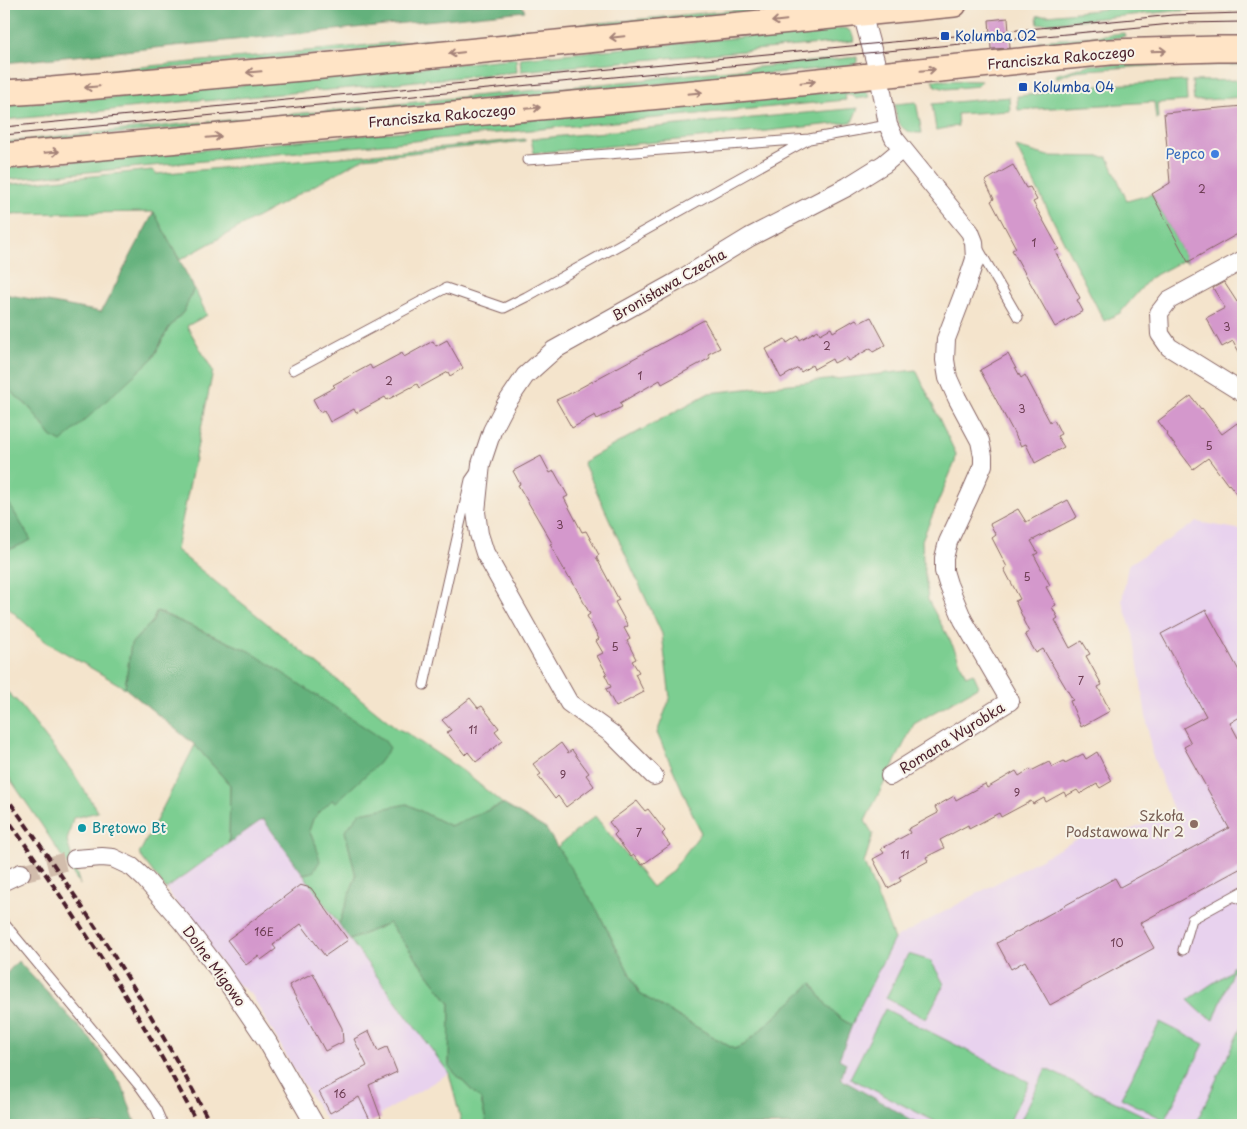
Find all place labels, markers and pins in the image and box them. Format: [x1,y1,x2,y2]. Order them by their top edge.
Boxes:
place label: Kolumba 02 [955,25,1037,46]
marker: Kolumba 02 [939,30,951,42]
place label: Kolumba 04 [1033,76,1114,97]
marker: Kolumba 04 [1017,81,1029,93]
place label: Pepco [1165,143,1205,164]
marker: Pepco [1209,148,1221,160]
place label: Szkoła Podstawowa Nr 2 [1066,805,1184,842]
place label: Brętowo Bt [92,817,166,838]
marker: Szkoła Podstawowa Nr 2 [1188,818,1200,830]
marker: Brętowo Bt [76,822,88,834]

